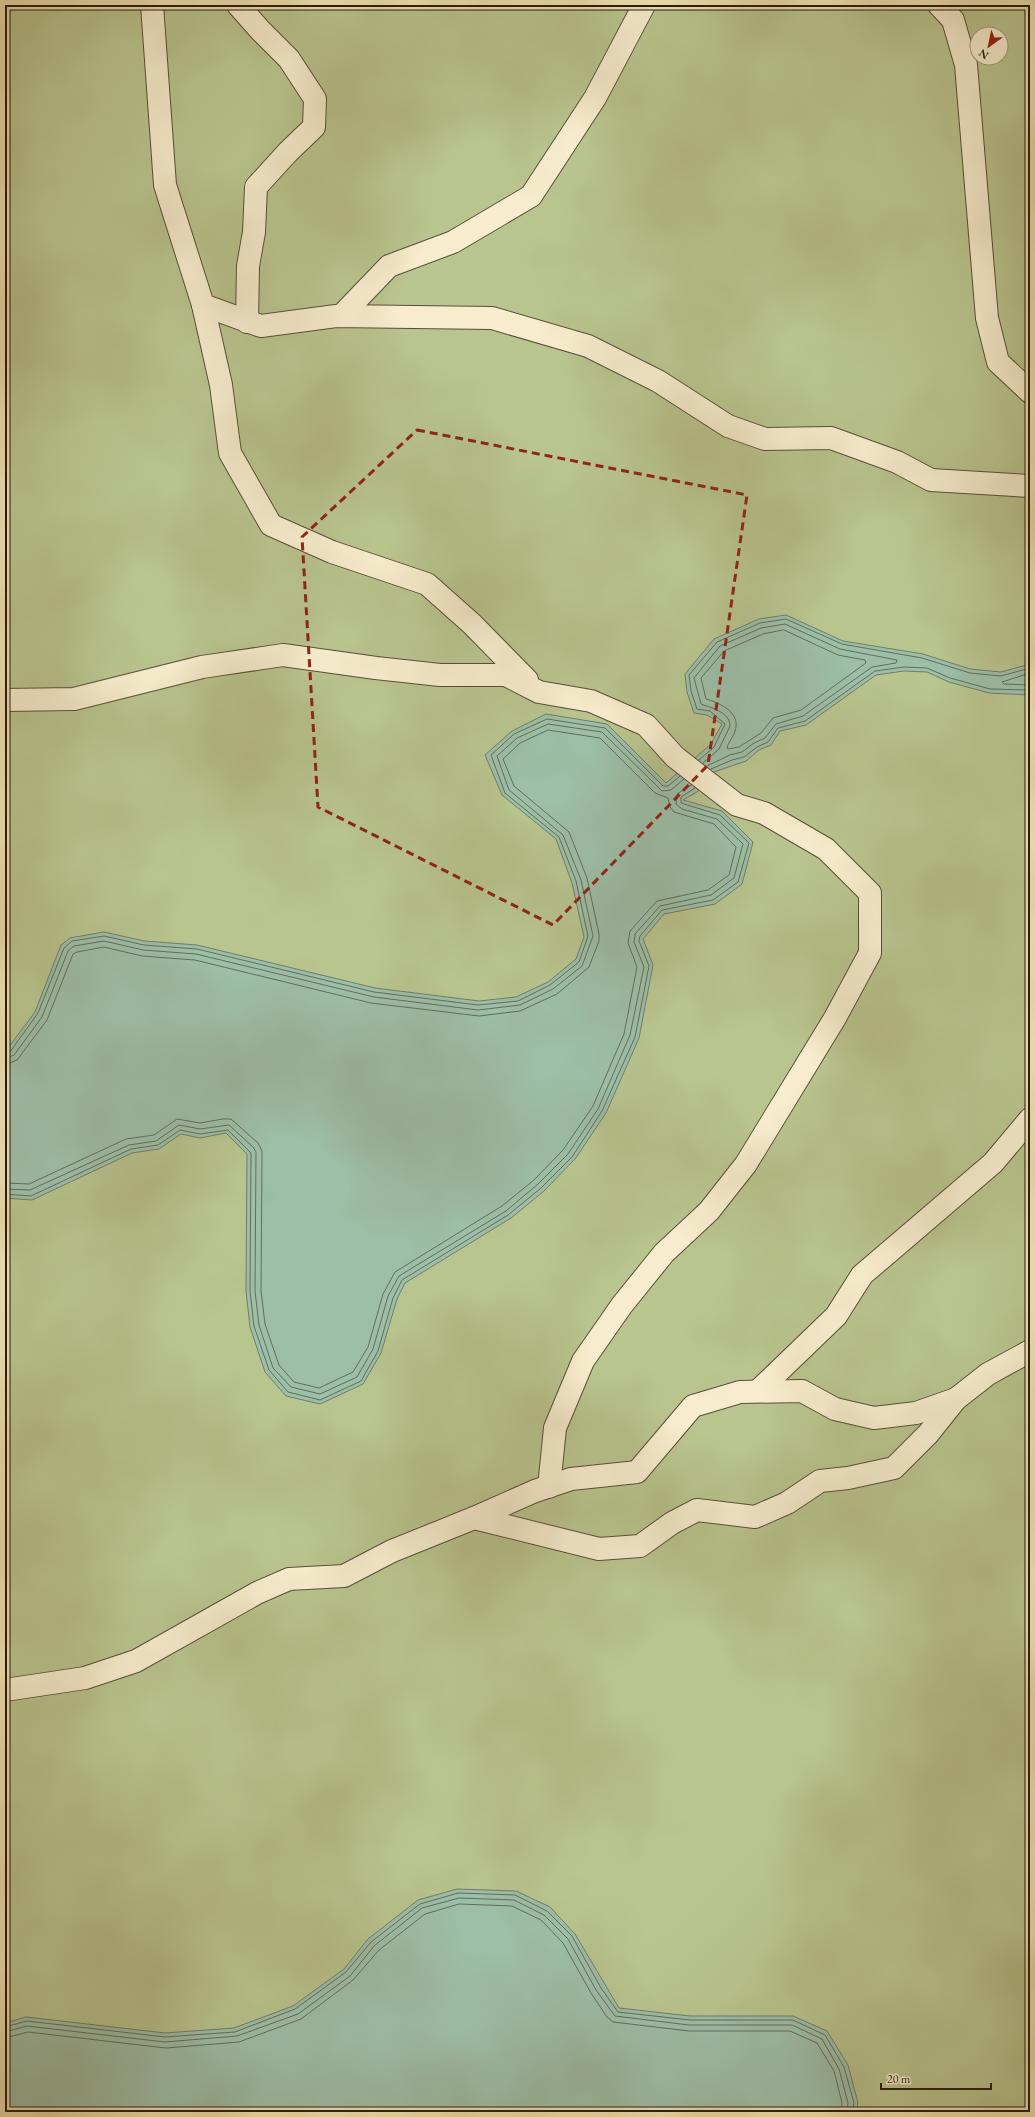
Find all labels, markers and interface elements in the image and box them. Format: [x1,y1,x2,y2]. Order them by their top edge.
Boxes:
north arrow [969,26,1009,66]
text: N [976,46,991,63]
scale bar [881,2065,991,2091]
text: 20 m [887,2071,911,2087]

